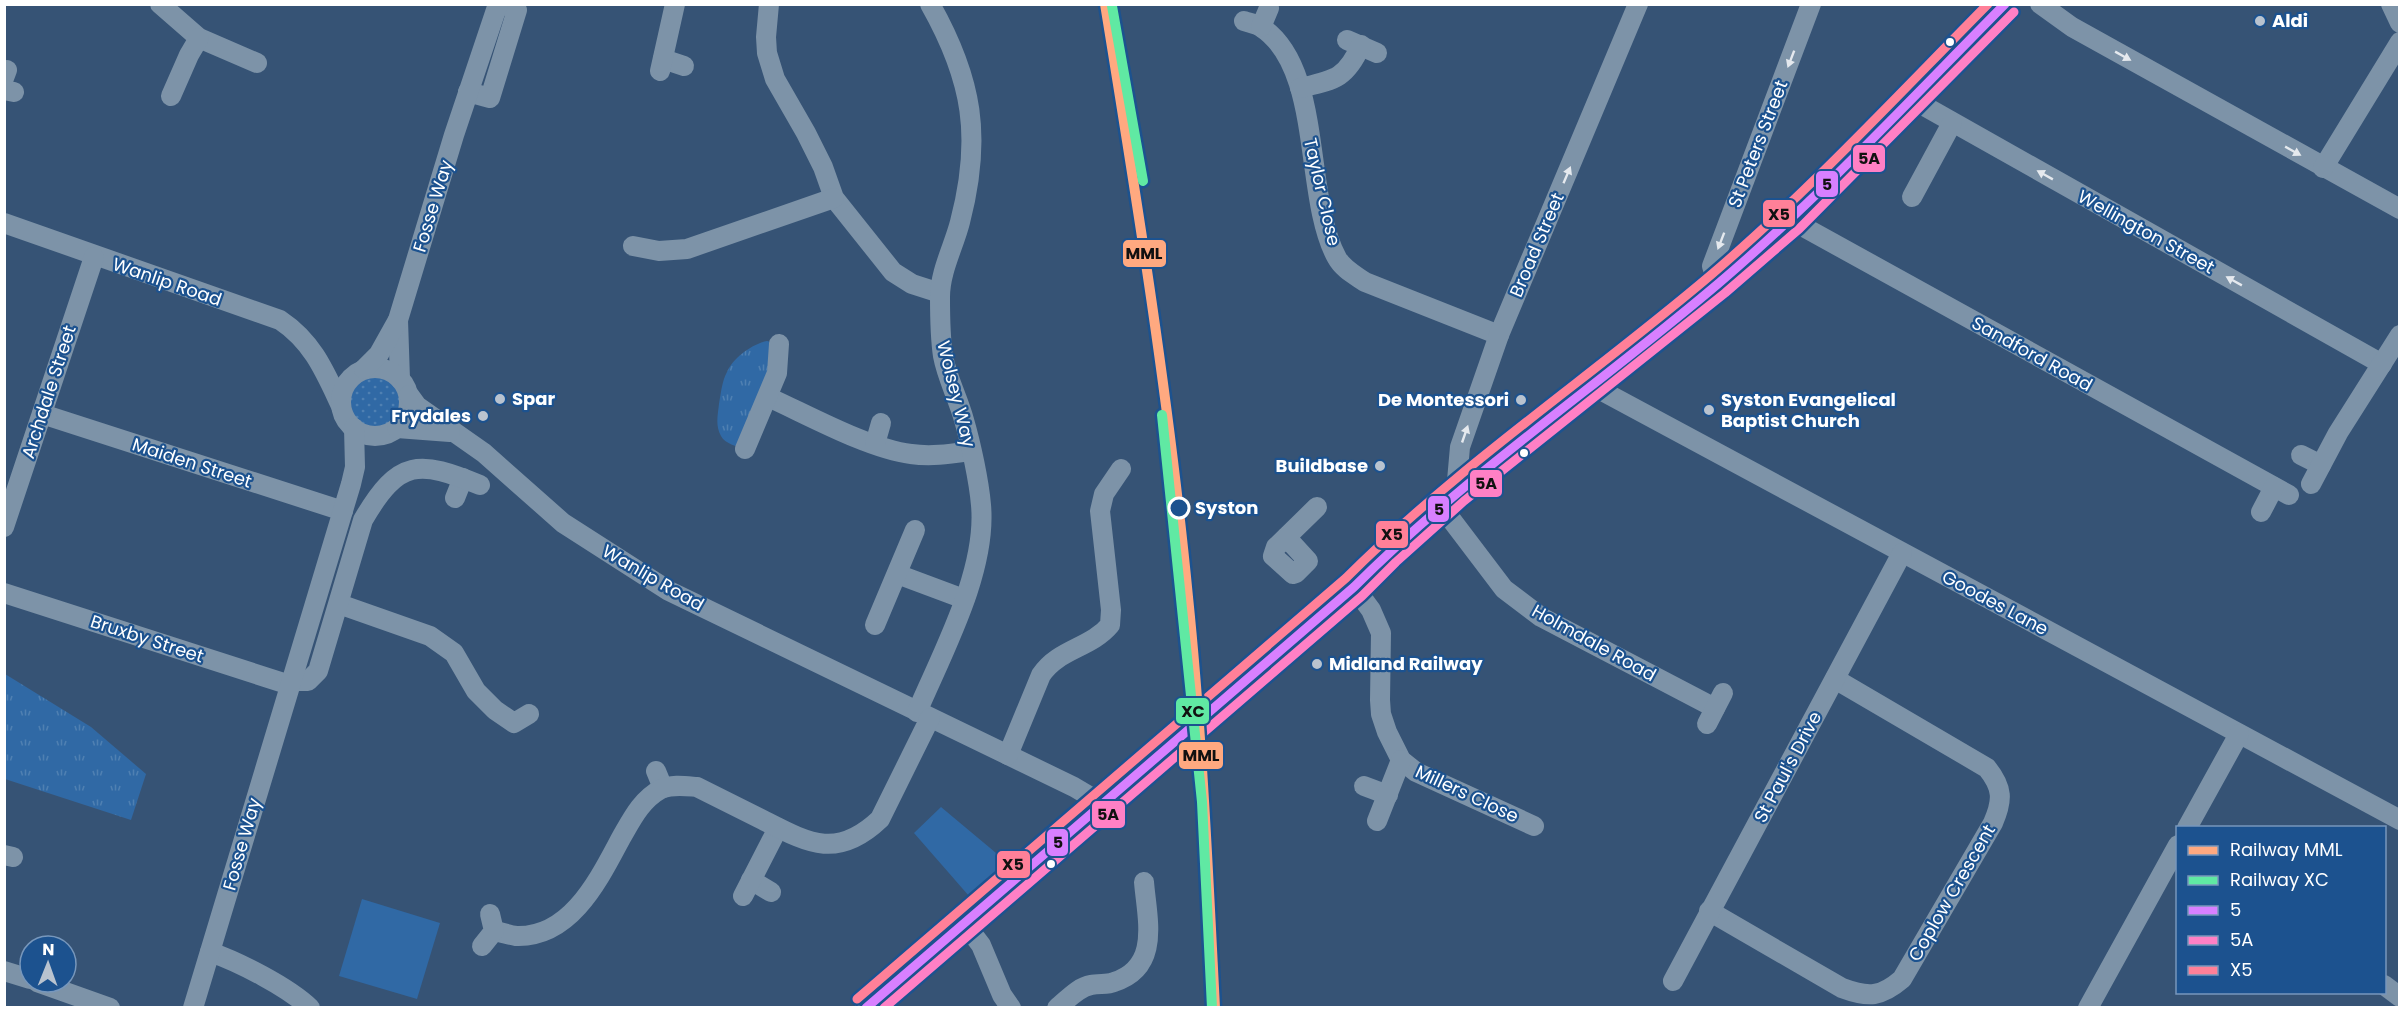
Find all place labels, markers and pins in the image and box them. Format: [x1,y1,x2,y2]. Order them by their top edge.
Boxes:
place label: Aldi [2272,8,2308,33]
marker: Aldi [2253,14,2267,28]
unlabelled marker [1944,36,1956,48]
place label: Spar [512,386,556,411]
place label: De Montessori [1378,387,1509,412]
place label: Syston Evangelical Baptist Church [1721,387,1896,433]
marker: Spar [493,392,507,406]
marker: De Montessori [1514,393,1528,407]
place label: Frydales [391,403,471,428]
marker: Syston Evangelical Baptist Church [1702,403,1716,417]
marker: Frydales [476,409,490,423]
unlabelled marker [1518,447,1530,459]
place label: Buildbase [1276,453,1368,478]
marker: Buildbase [1373,459,1387,473]
place label: Syston [1195,495,1258,520]
marker: Syston [1168,497,1190,519]
place label: Midland Railway [1329,651,1483,676]
marker: Midland Railway [1310,657,1324,671]
unlabelled marker [1045,858,1057,870]

